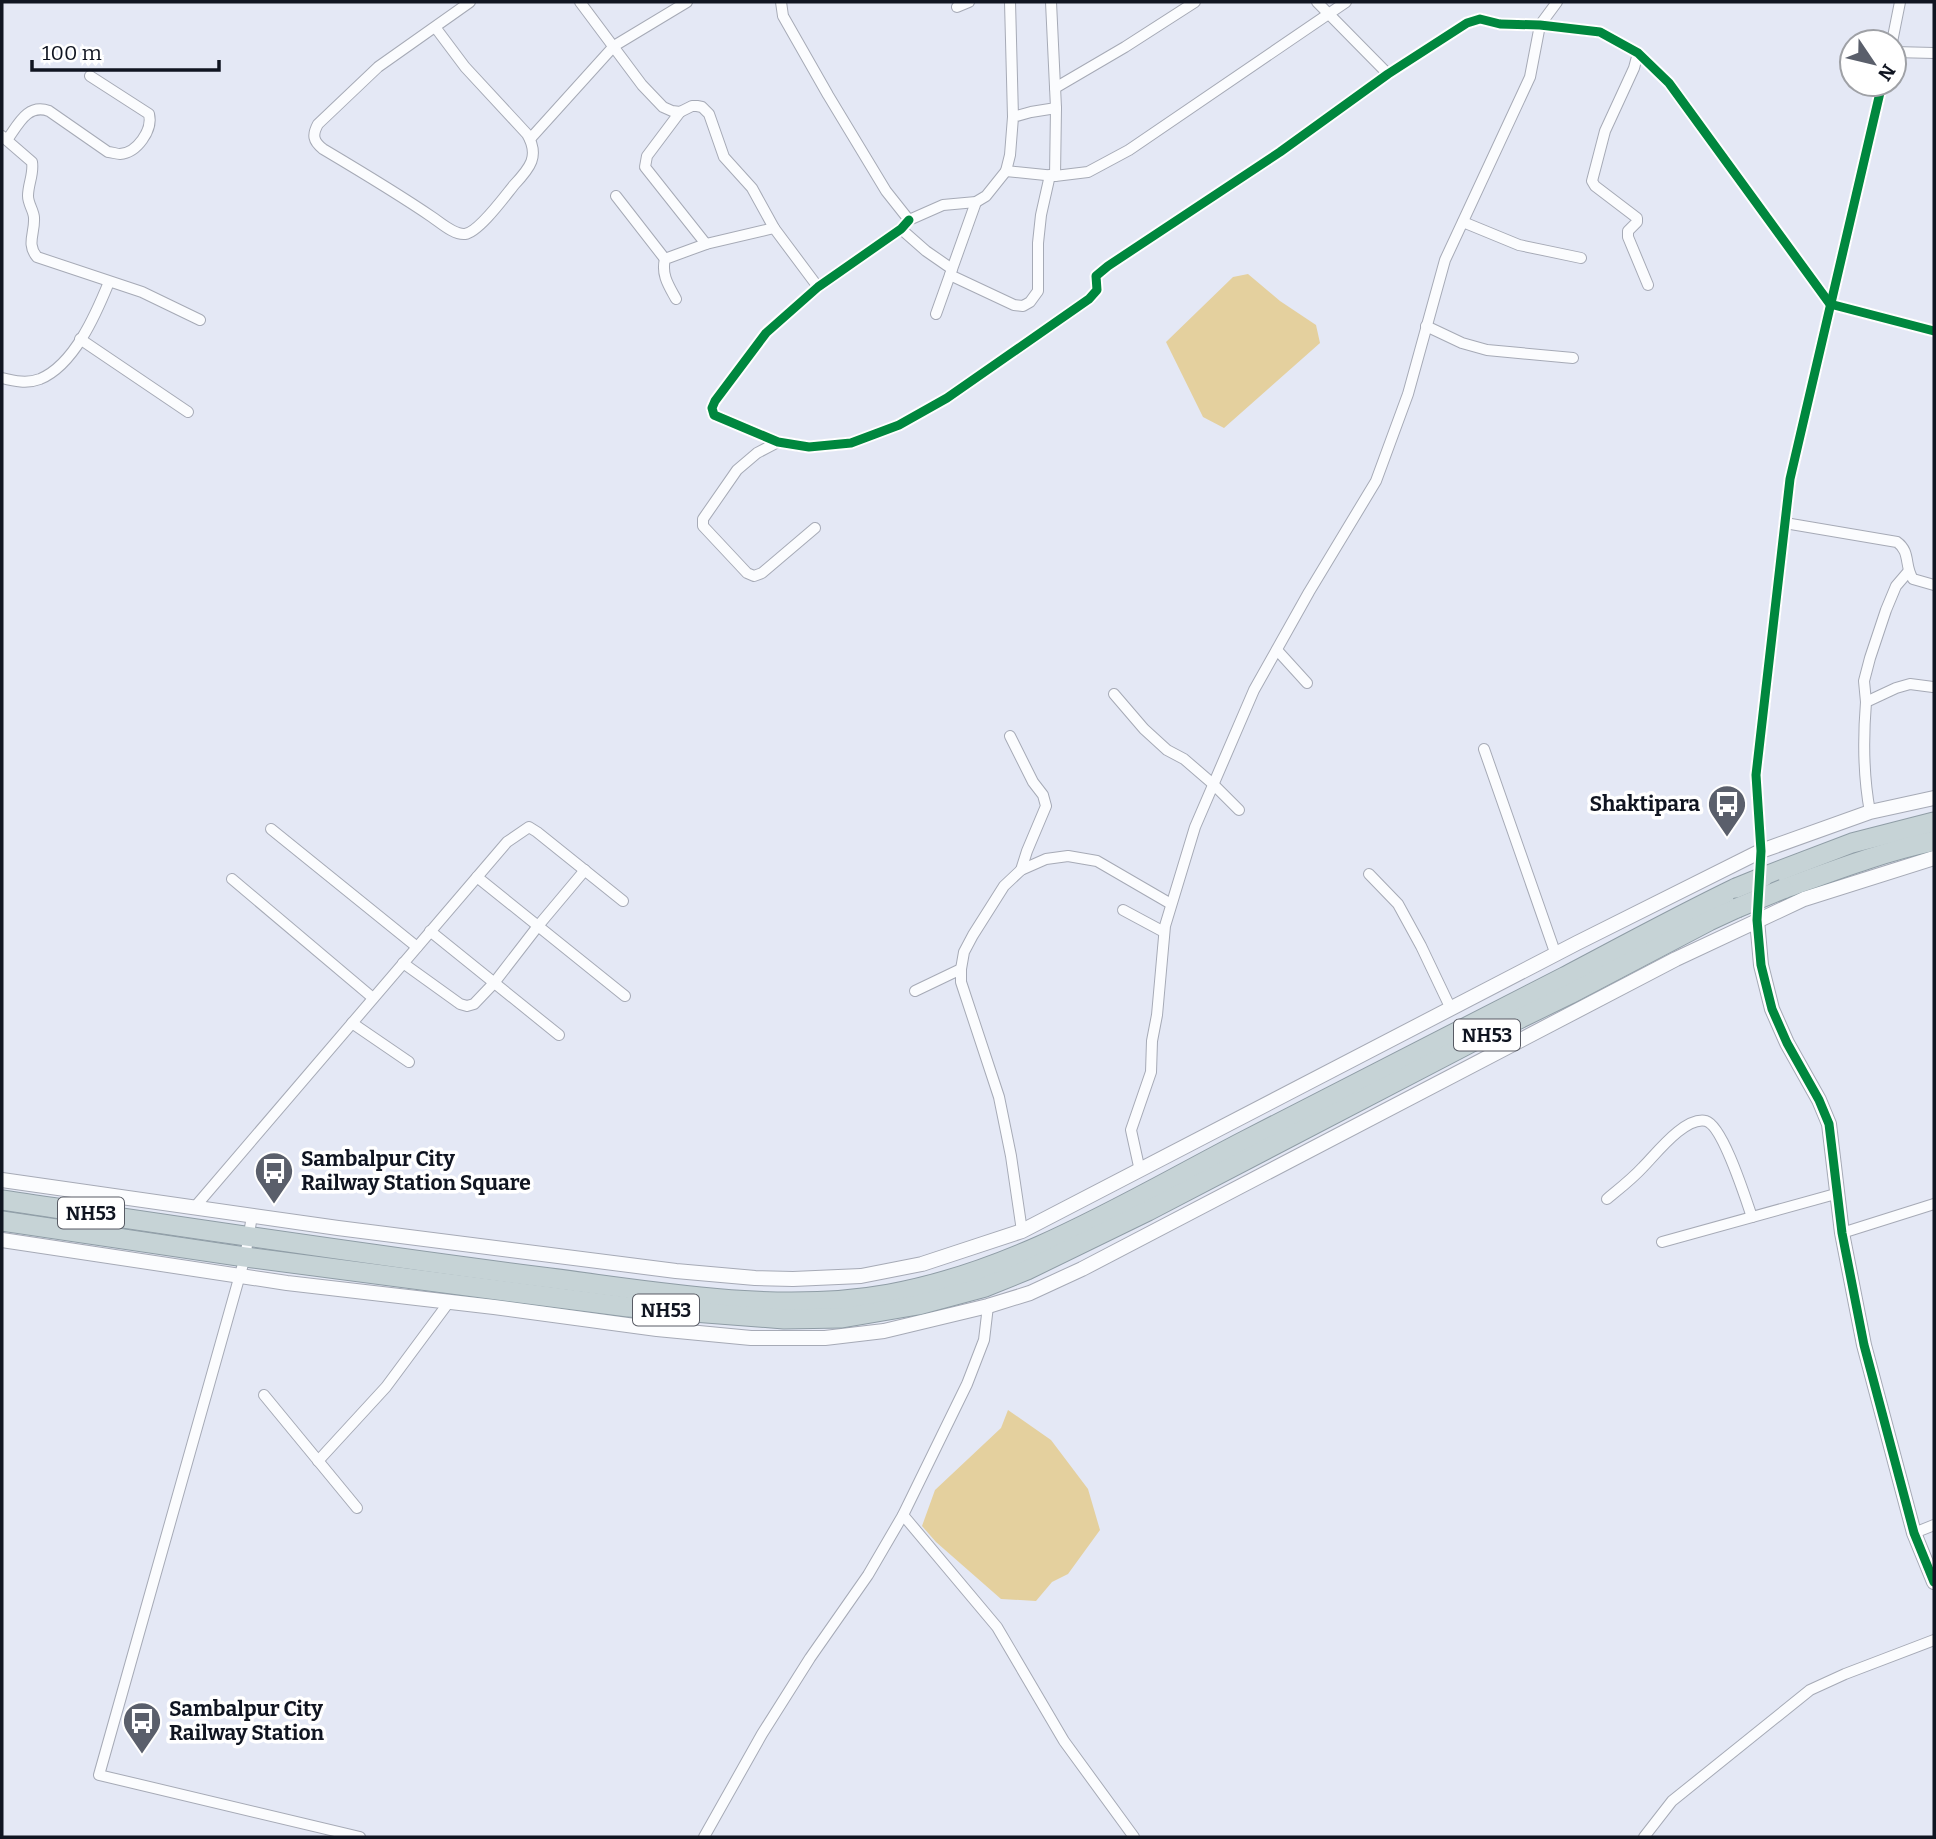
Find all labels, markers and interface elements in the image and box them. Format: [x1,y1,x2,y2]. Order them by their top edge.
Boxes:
scale bar [32,28,219,72]
north arrow [1838,28,1908,98]
text: 100 m [42,40,102,66]
text: N [1873,60,1900,85]
bus stop icon: Shaktipara [1706,783,1748,838]
place label: Shaktipara [1589,791,1700,817]
road number: NH53 [1454,1020,1520,1050]
place label: Sambalpur City Railway Station Square [301,1146,531,1196]
bus stop icon: Sambalpur City Railway Station Square [253,1150,295,1205]
road number: NH53 [58,1198,124,1228]
road number: NH53 [633,1294,699,1326]
place label: Sambalpur City Railway Station [169,1696,325,1746]
bus stop icon: Sambalpur City Railway Station [121,1700,163,1755]

